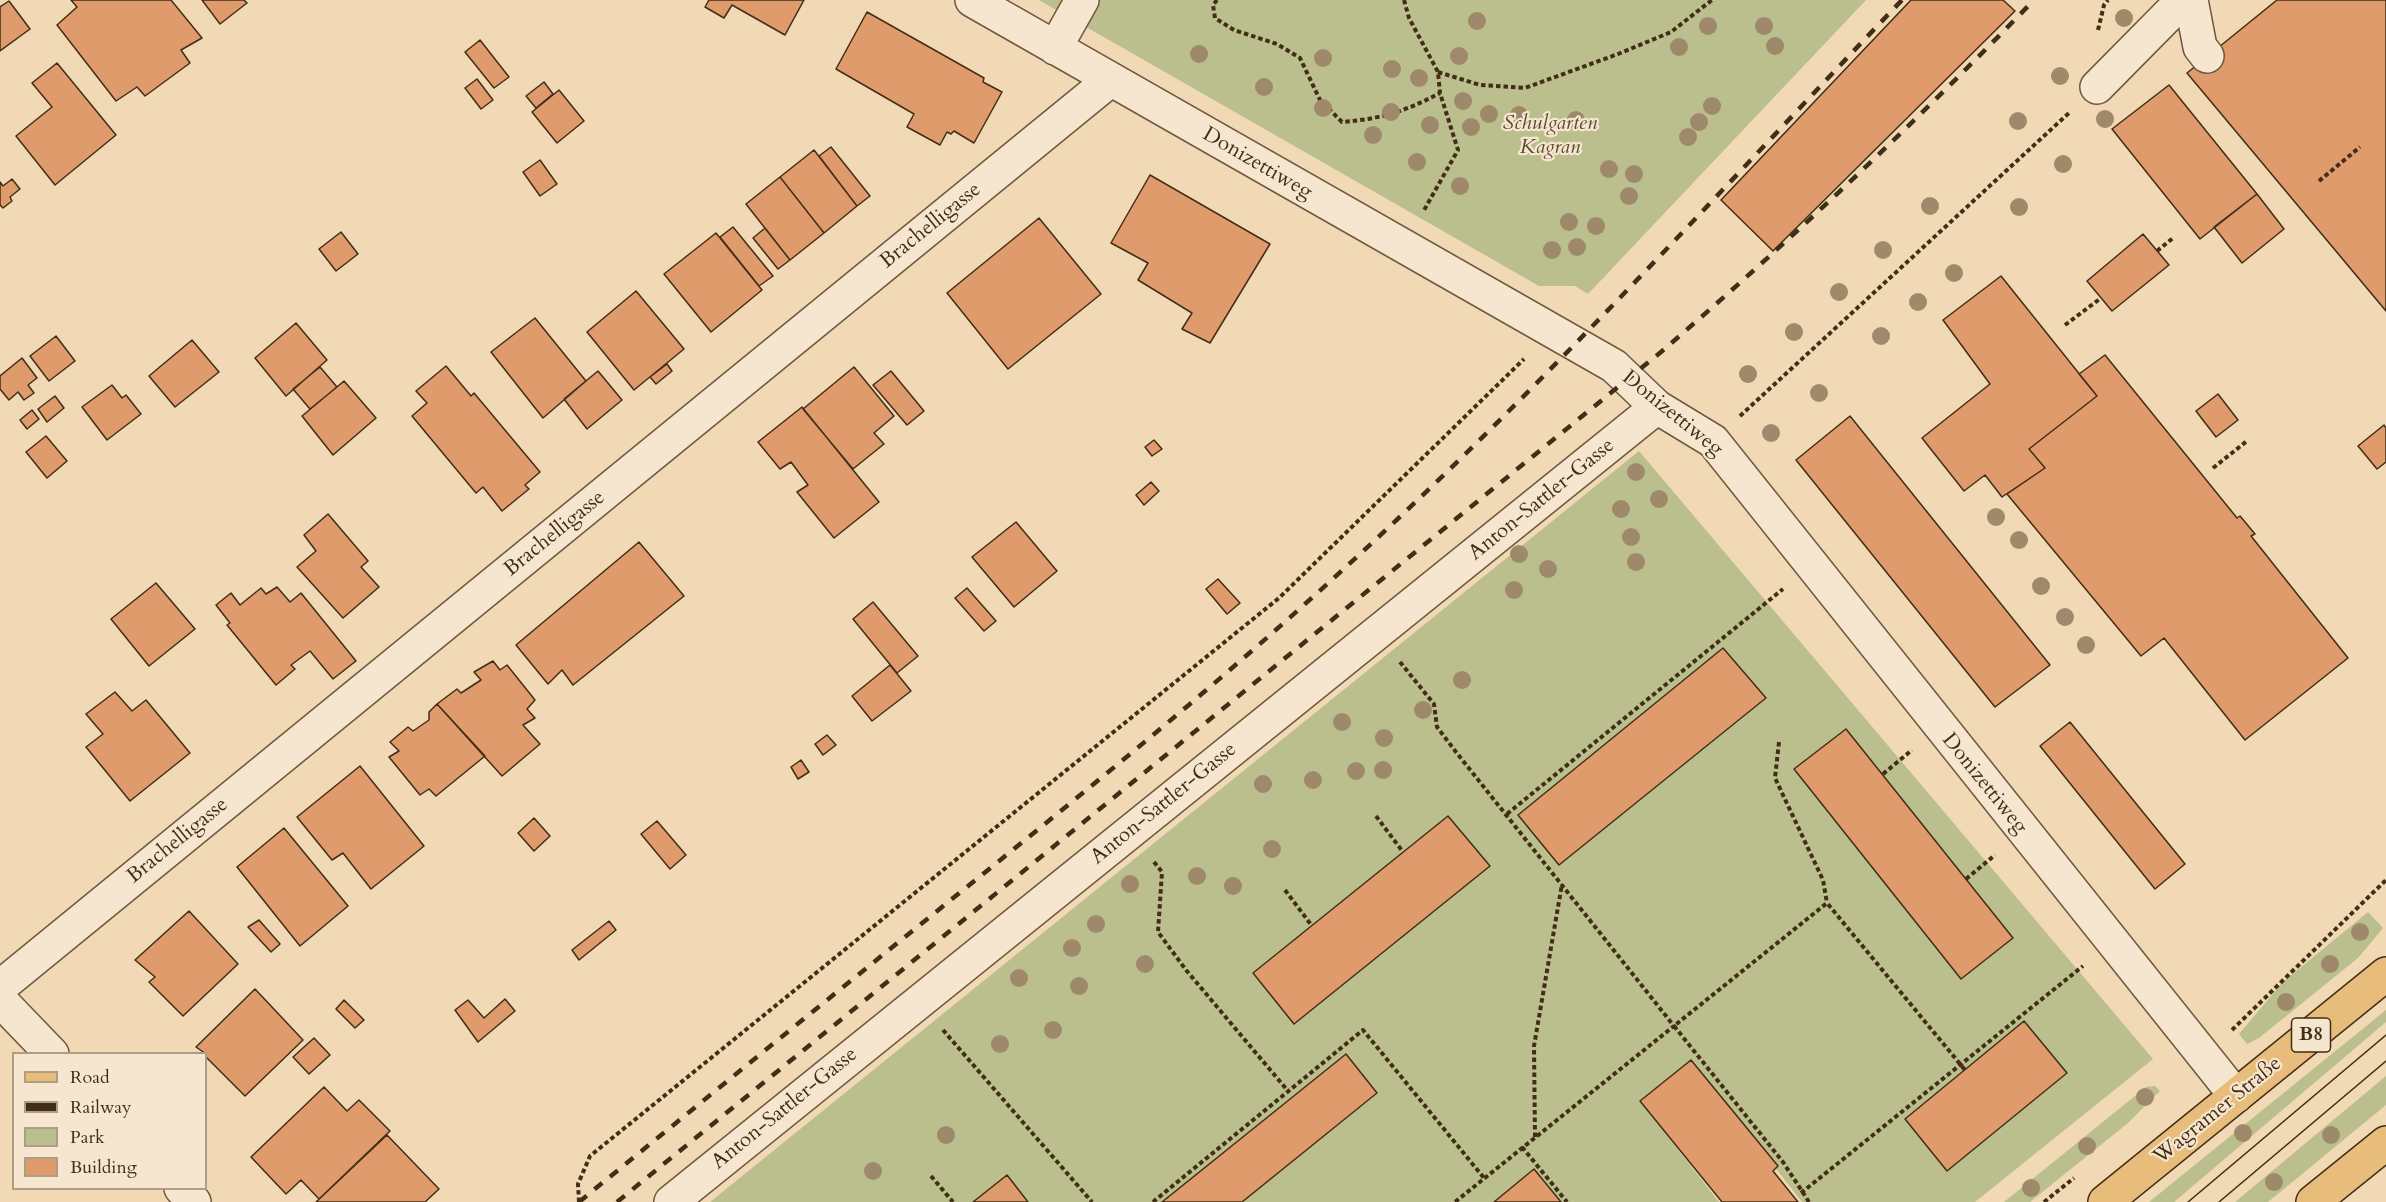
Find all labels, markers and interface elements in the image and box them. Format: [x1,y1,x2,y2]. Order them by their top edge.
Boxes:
park label: Schulgarten Kagran [1503,111,1597,161]
street label: Donizettiweg [1198,122,1316,206]
street label: Brachelligasse [875,178,987,274]
street label: Donizettiweg [1616,366,1728,462]
street label: Anton-Sattler-Gasse [1464,434,1620,566]
street label: Brachelligasse [499,486,611,582]
street label: Donizettiweg [1936,728,2032,840]
street label: Anton-Sattler-Gasse [1086,738,1242,870]
street label: Brachelligasse [122,793,234,889]
road number: B8 [2292,1018,2330,1052]
street label: Anton-Sattler-Gasse [707,1043,863,1175]
legend [12,1052,207,1190]
street label: Wagramer Straße [2149,1052,2287,1170]
text: Road [70,1065,110,1090]
text: Railway [70,1095,132,1120]
text: Park [70,1125,105,1150]
text: Building [70,1155,137,1180]

